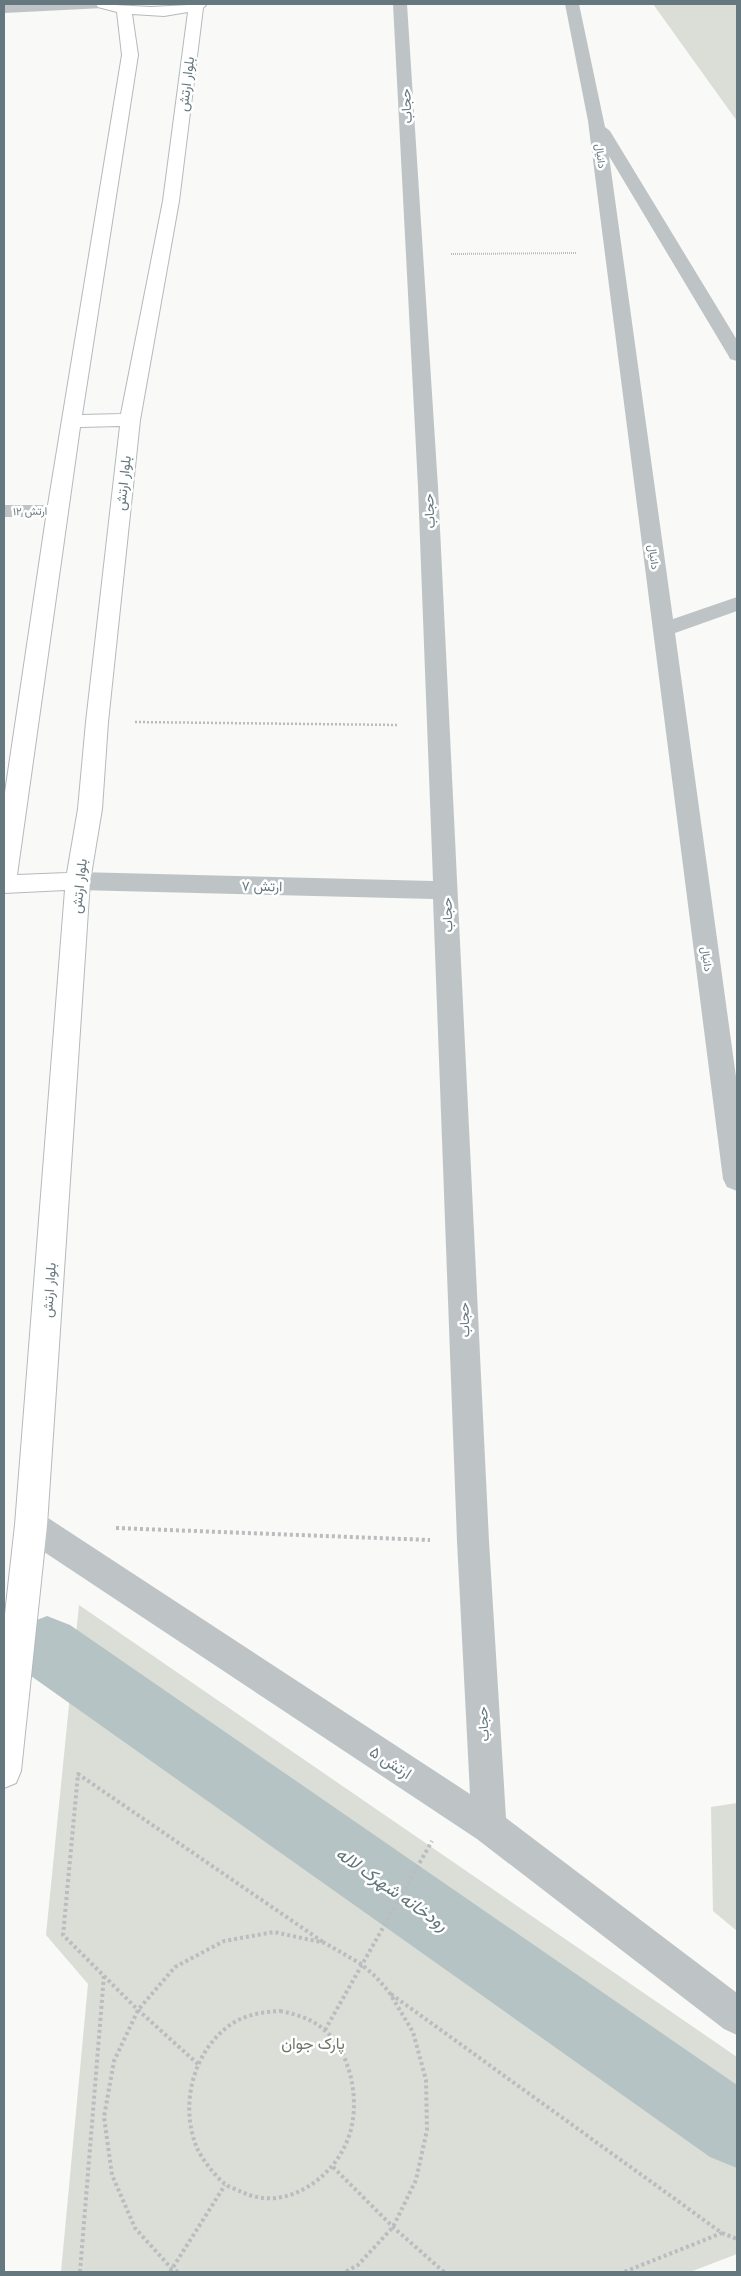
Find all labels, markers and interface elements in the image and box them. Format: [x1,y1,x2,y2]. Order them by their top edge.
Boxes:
street label: بلوار ارتش [175,56,198,112]
street label: حجاب [397,88,416,124]
street label: دانیال [593,143,608,169]
street label: بلوار ارتش [112,455,135,511]
street label: حجاب [420,493,439,529]
street label: ارتش ۱۲ [13,505,47,518]
street label: دانیال [645,544,662,570]
street label: بلوار ارتش [68,858,91,914]
street label: ارتش ۷ [242,878,282,895]
street label: حجاب [438,897,457,933]
street label: دانیال [698,946,715,972]
street label: بلوار ارتش [39,1262,60,1318]
street label: حجاب [455,1302,474,1338]
street label: حجاب [474,1706,493,1742]
street label: ارتش ۵ [366,1742,415,1784]
water label: رودخانه شهرک لاله [332,1842,452,1936]
park label: پارک جوان [281,2034,345,2055]

